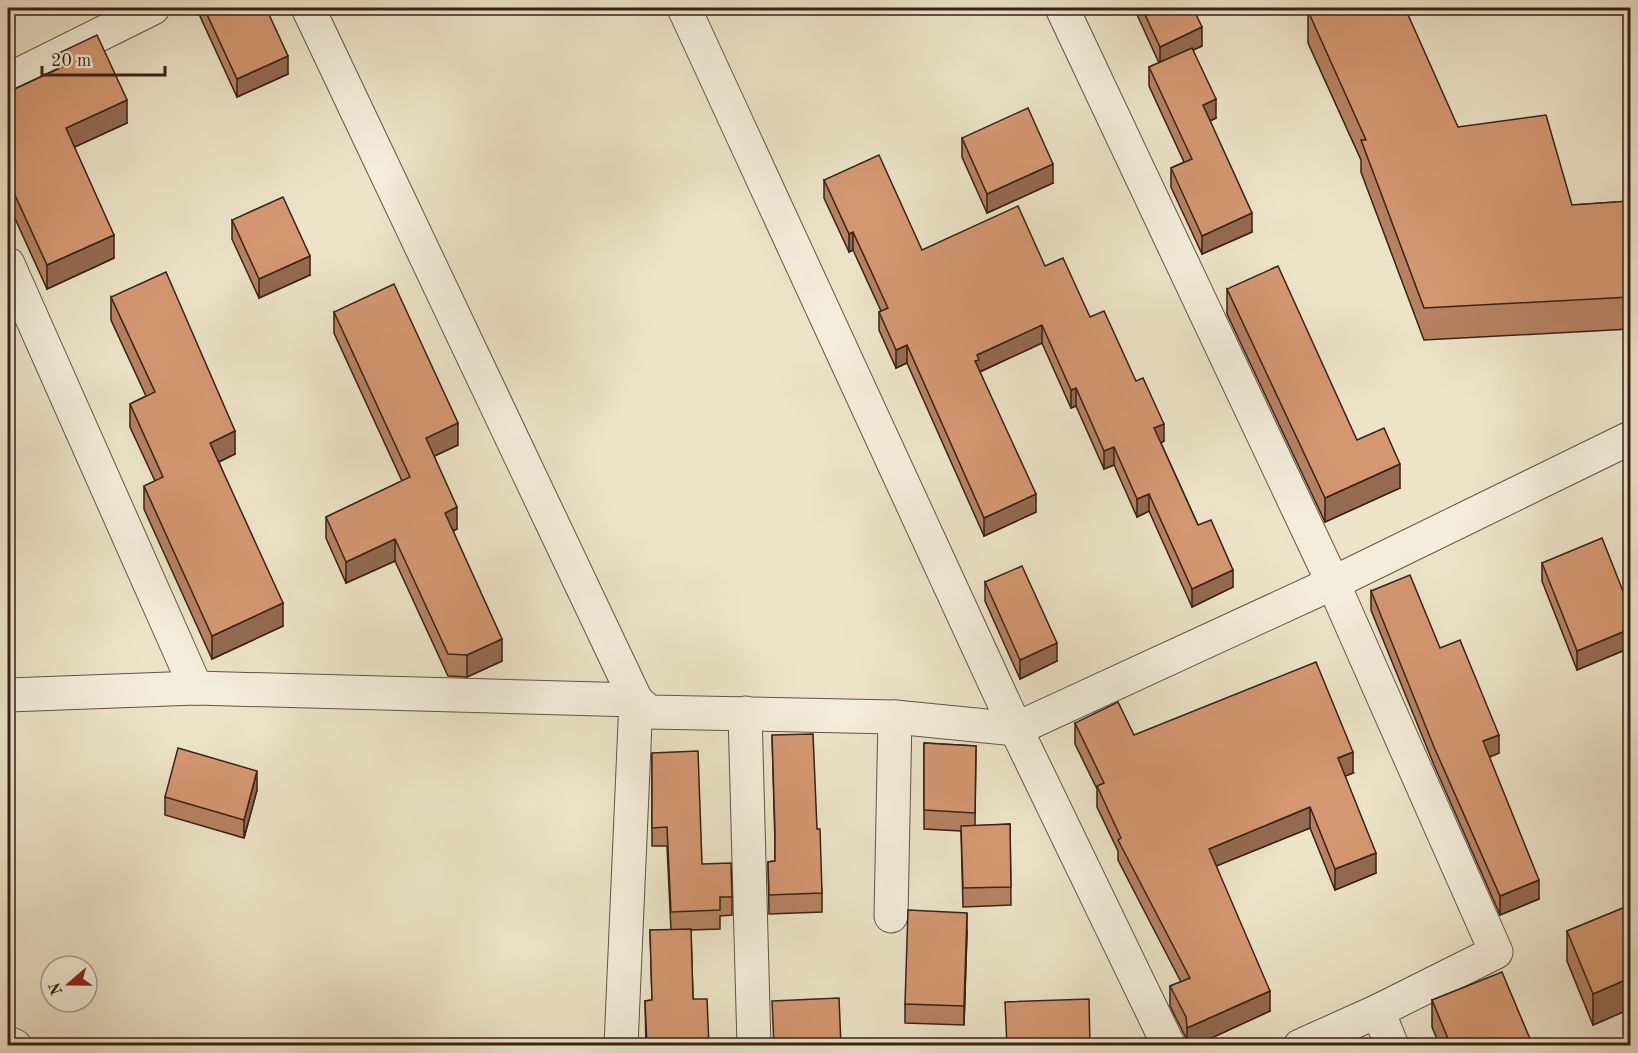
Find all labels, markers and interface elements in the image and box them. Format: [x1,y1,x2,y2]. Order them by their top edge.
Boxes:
scale bar [42,39,165,77]
text: 20 m [51,52,91,70]
north arrow [39,954,99,1014]
text: N [47,979,66,997]

